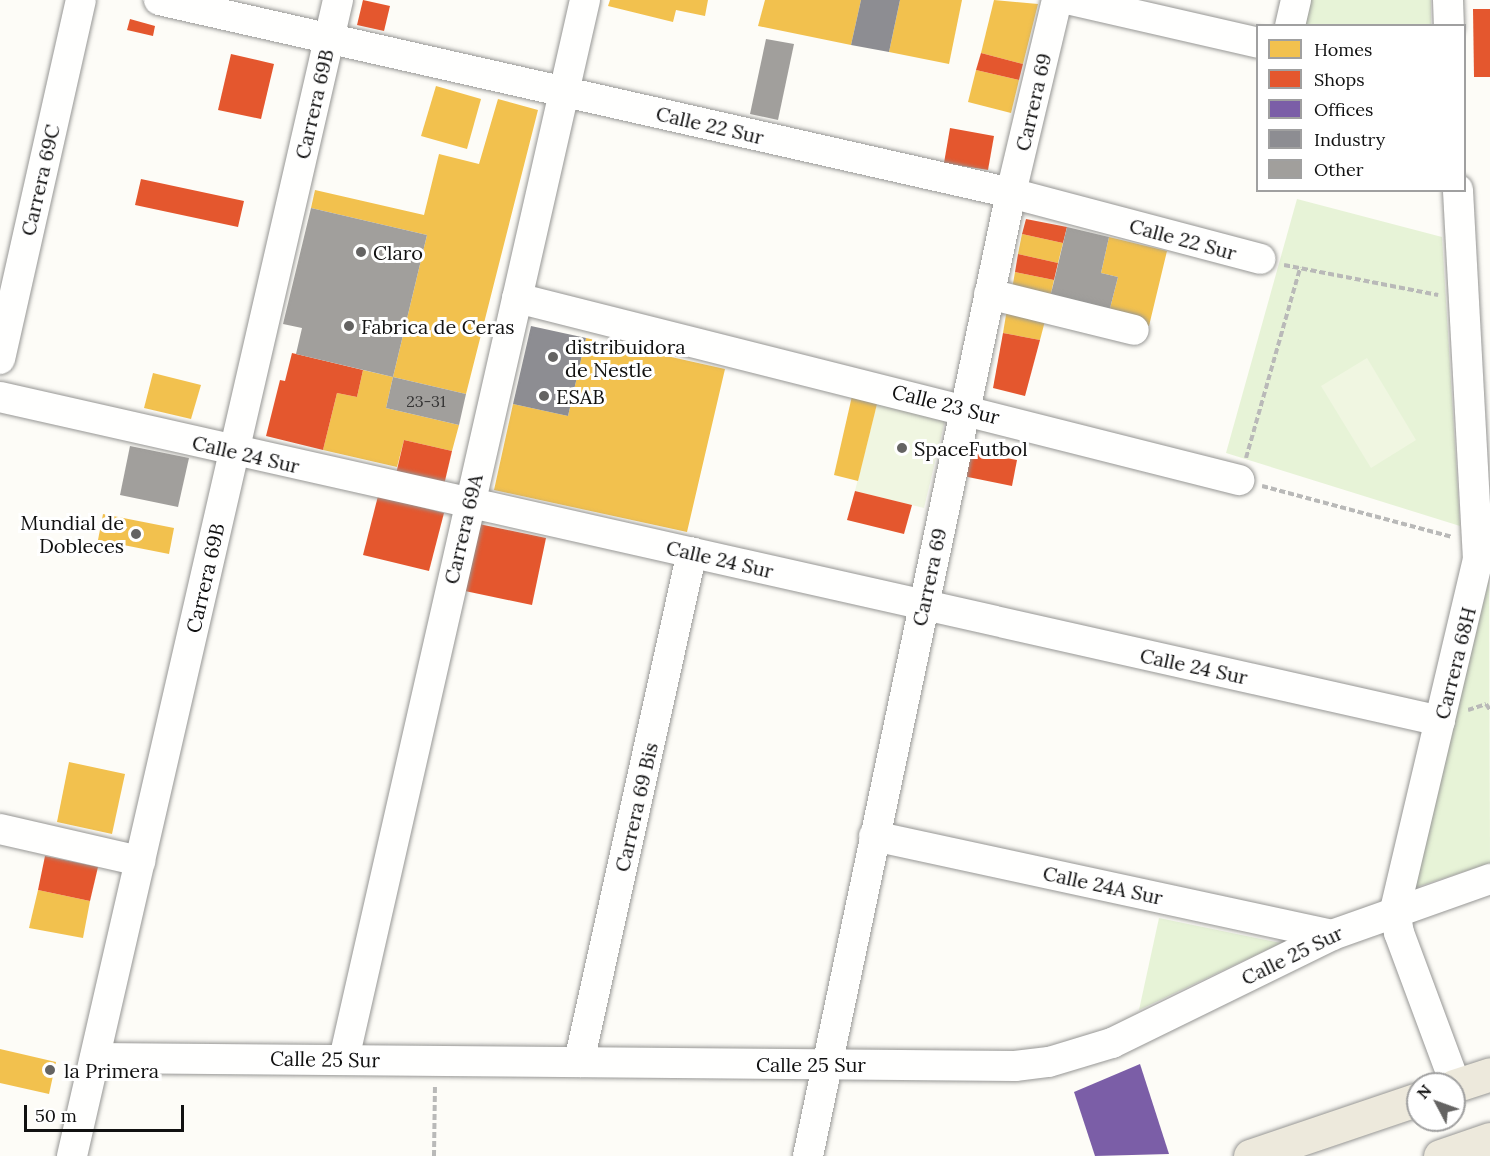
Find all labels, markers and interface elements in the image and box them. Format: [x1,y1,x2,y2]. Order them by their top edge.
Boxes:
legend [1256,24,1466,192]
text: Homes [1314,38,1372,61]
street label: Carrera 69B [290,47,338,161]
street label: Carrera 69 [1010,51,1056,153]
text: Shops [1314,68,1365,91]
text: Offices [1314,98,1373,121]
street label: Calle 22 Sur [654,101,766,149]
street label: Carrera 69C [16,122,64,238]
text: Industry [1314,128,1385,151]
text: Other [1314,158,1364,181]
street label: Calle 22 Sur [1127,213,1239,265]
place label: Claro [373,240,423,264]
marker: Claro [354,245,368,259]
place label: Fabrica de Ceras [361,314,515,338]
marker: Fabrica de Ceras [342,319,356,333]
place label: distribuidora de Nestle [565,334,686,381]
marker: distribuidora de Nestle [546,350,560,364]
street label: Calle 23 Sur [890,379,1002,429]
place label: ESAB [556,384,605,408]
marker: ESAB [537,389,551,403]
house number: 23-31 [406,391,446,411]
street label: Calle 24 Sur [190,430,302,478]
place label: SpaceFutbol [914,436,1028,460]
marker: SpaceFutbol [895,441,909,455]
street label: Carrera 69A [439,472,487,586]
place label: Mundial de Dobleces [20,510,124,557]
street label: Carrera 69B [181,521,229,635]
street label: Carrera 69 [907,526,951,628]
marker: Mundial de Dobleces [129,527,143,541]
street label: Calle 24 Sur [664,535,776,583]
street label: Carrera 68H [1429,604,1481,722]
street label: Calle 24 Sur [1138,643,1250,689]
street label: Carrera 69 Bis [609,740,663,874]
street label: Calle 24A Sur [1041,861,1165,909]
street label: Calle 25 Sur [1237,920,1347,990]
street label: Calle 25 Sur [270,1046,380,1072]
street label: Calle 25 Sur [756,1052,866,1076]
place label: la Primera [64,1058,159,1082]
marker: la Primera [41,1061,59,1079]
north arrow [1406,1072,1466,1132]
text: N [1412,1080,1436,1103]
scale bar [27,1093,188,1131]
text: 50 m [35,1104,77,1127]

